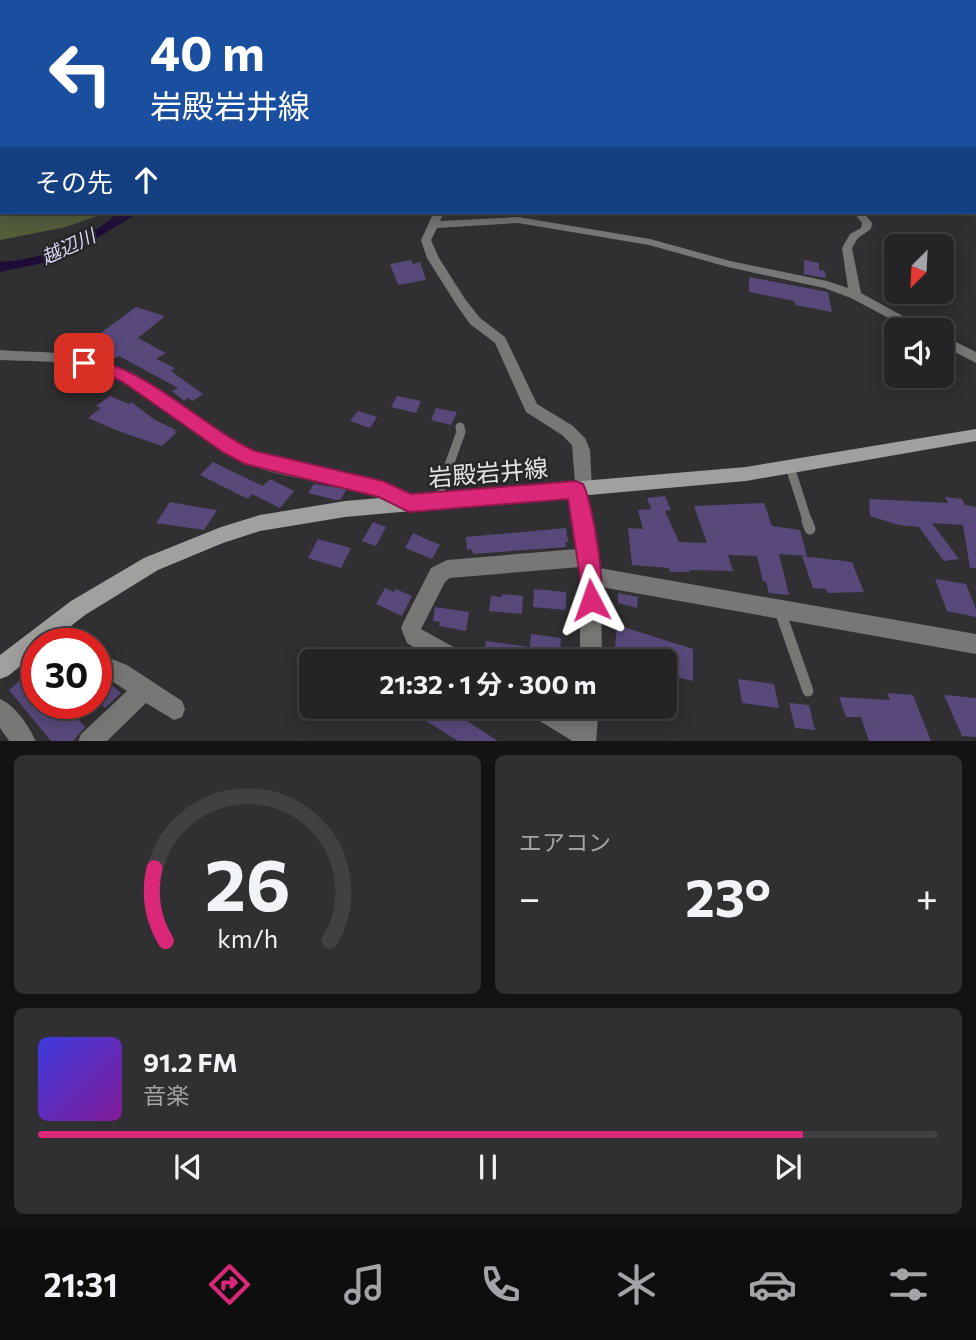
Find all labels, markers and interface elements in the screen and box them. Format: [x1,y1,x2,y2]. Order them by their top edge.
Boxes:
text: 40 m [150,21,265,81]
icon: left [35,28,126,119]
text: 岩殿岩井線 [150,85,310,125]
icon: ahead [127,161,165,199]
text: その先 [35,166,113,197]
water label: 越辺川 [37,223,100,268]
north arrow [884,234,954,304]
map controls [884,234,954,388]
button: sound [884,318,954,388]
pin [54,333,114,393]
icon: arrive [65,344,103,382]
street label: 岩殿岩井線 [427,452,549,492]
position arrow [554,563,628,637]
speed limit sign: 30 [21,628,112,719]
text: 21:32 · 1 分 · 300 m [380,668,596,699]
text: エアコン [519,828,611,856]
text: 26 [205,837,290,926]
text: 23° [685,864,771,928]
text: − [519,873,541,920]
text: + [916,873,938,920]
text: km/h [217,922,278,952]
text: 91.2 FM [143,1046,238,1077]
text: 音楽 [143,1081,189,1109]
icon: previous [169,1148,207,1186]
icon: pause [469,1148,507,1186]
icon: next [769,1148,807,1186]
icon: directions [205,1260,254,1309]
icon: music [340,1260,389,1309]
icon: phone [476,1260,525,1309]
icon: climate [612,1260,661,1309]
icon: car [748,1260,797,1309]
icon: filters [884,1260,933,1309]
text: 21:31 [43,1264,118,1304]

